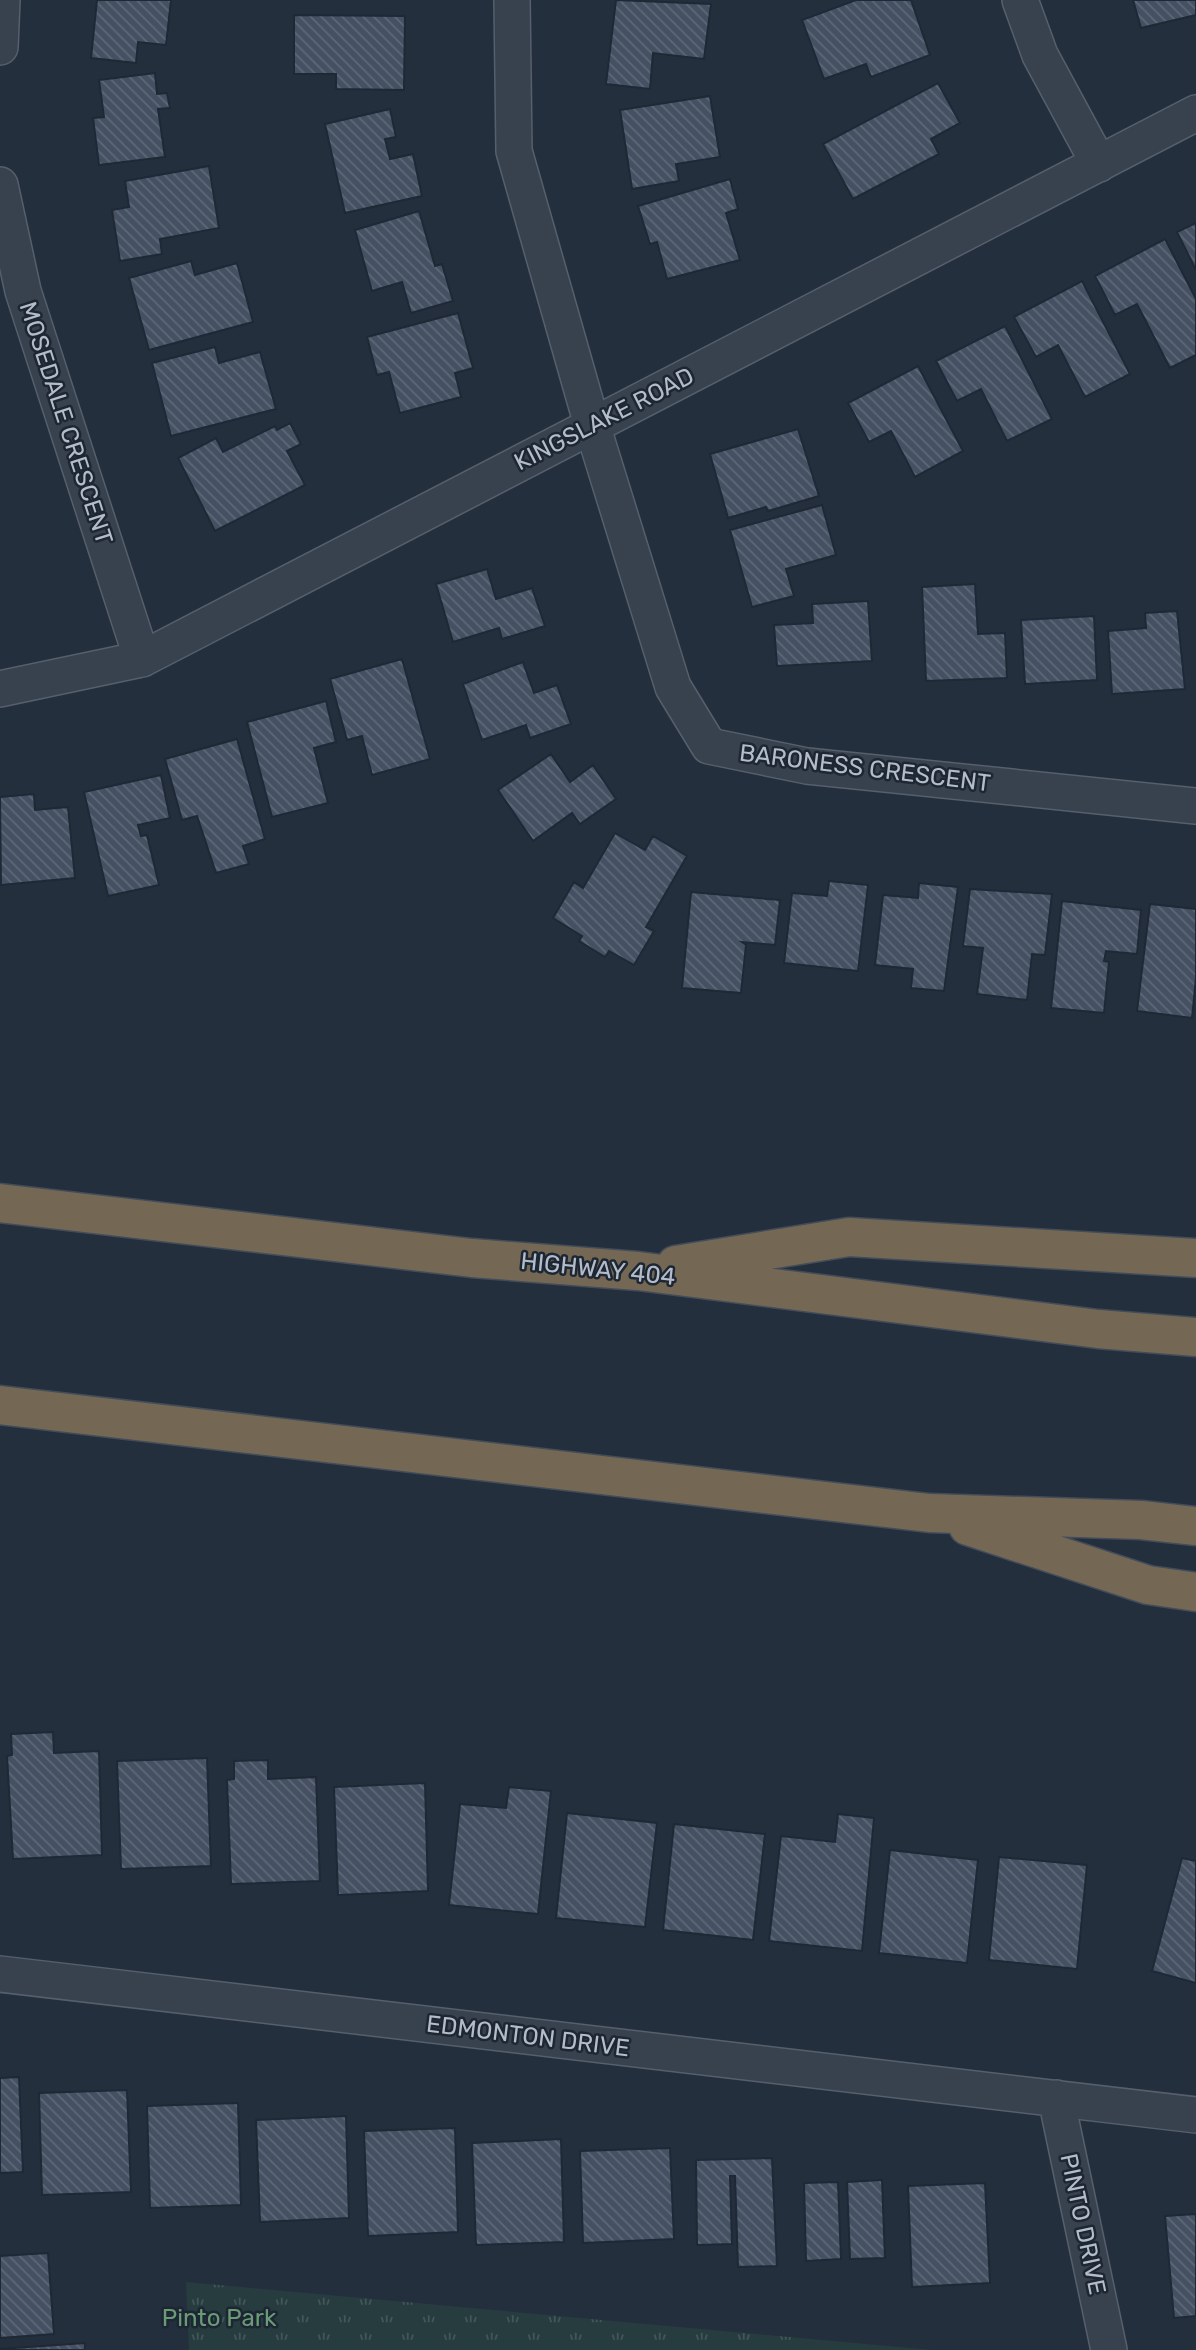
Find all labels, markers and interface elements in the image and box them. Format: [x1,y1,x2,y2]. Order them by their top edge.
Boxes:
street label: MOSEDALE CRESCENT [14,298,118,548]
street label: KINGSLAKE ROAD [510,362,698,476]
street label: BARONESS CRESCENT [738,739,992,797]
street label: HIGHWAY 404 [519,1247,677,1291]
street label: EDMONTON DRIVE [425,2010,631,2062]
street label: PINTO DRIVE [1054,2151,1112,2297]
park label: Pinto Park [162,2304,277,2332]

